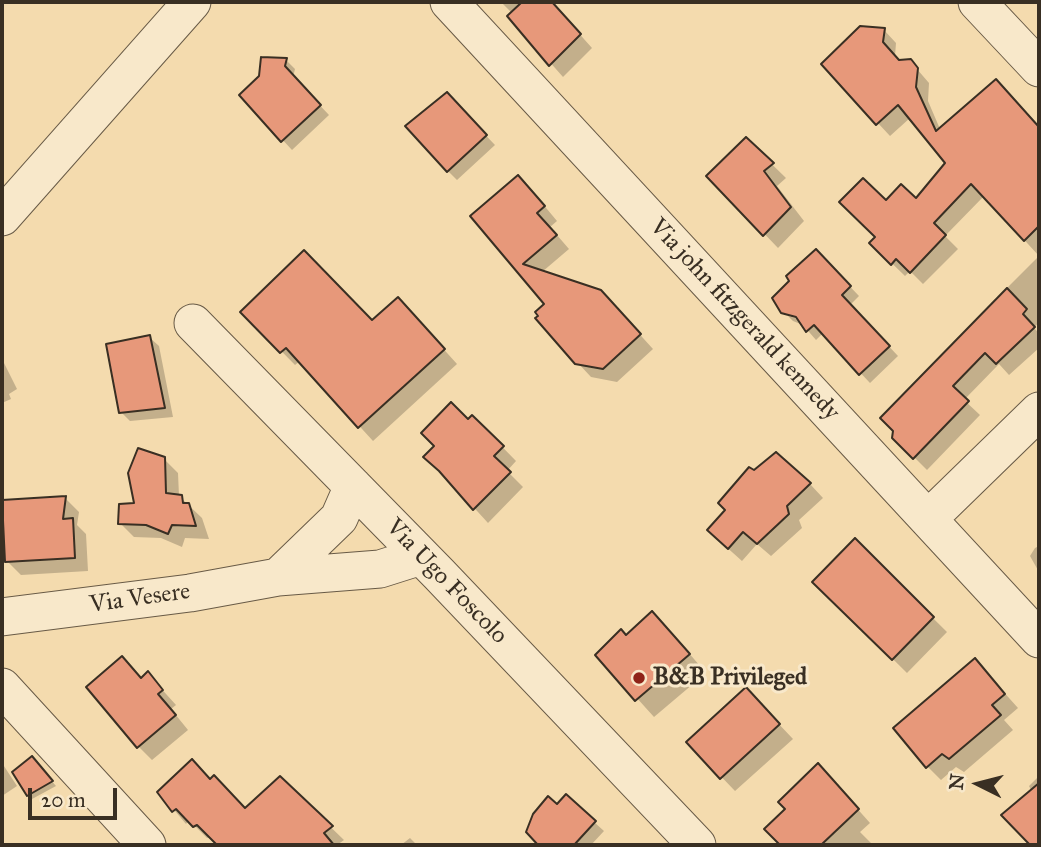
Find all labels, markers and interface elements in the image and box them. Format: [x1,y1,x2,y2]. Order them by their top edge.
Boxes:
street label: Via john fitzgerald kennedy [643,213,845,427]
street label: Via Ugo Foscolo [379,513,513,651]
street label: Via Vesere [88,578,192,620]
place label: B&B Privileged [653,664,807,692]
marker: B&B Privileged [631,670,647,686]
north arrow [943,749,1013,819]
text: N [944,773,969,791]
scale bar [32,774,121,818]
text: 20 m [41,787,86,813]

